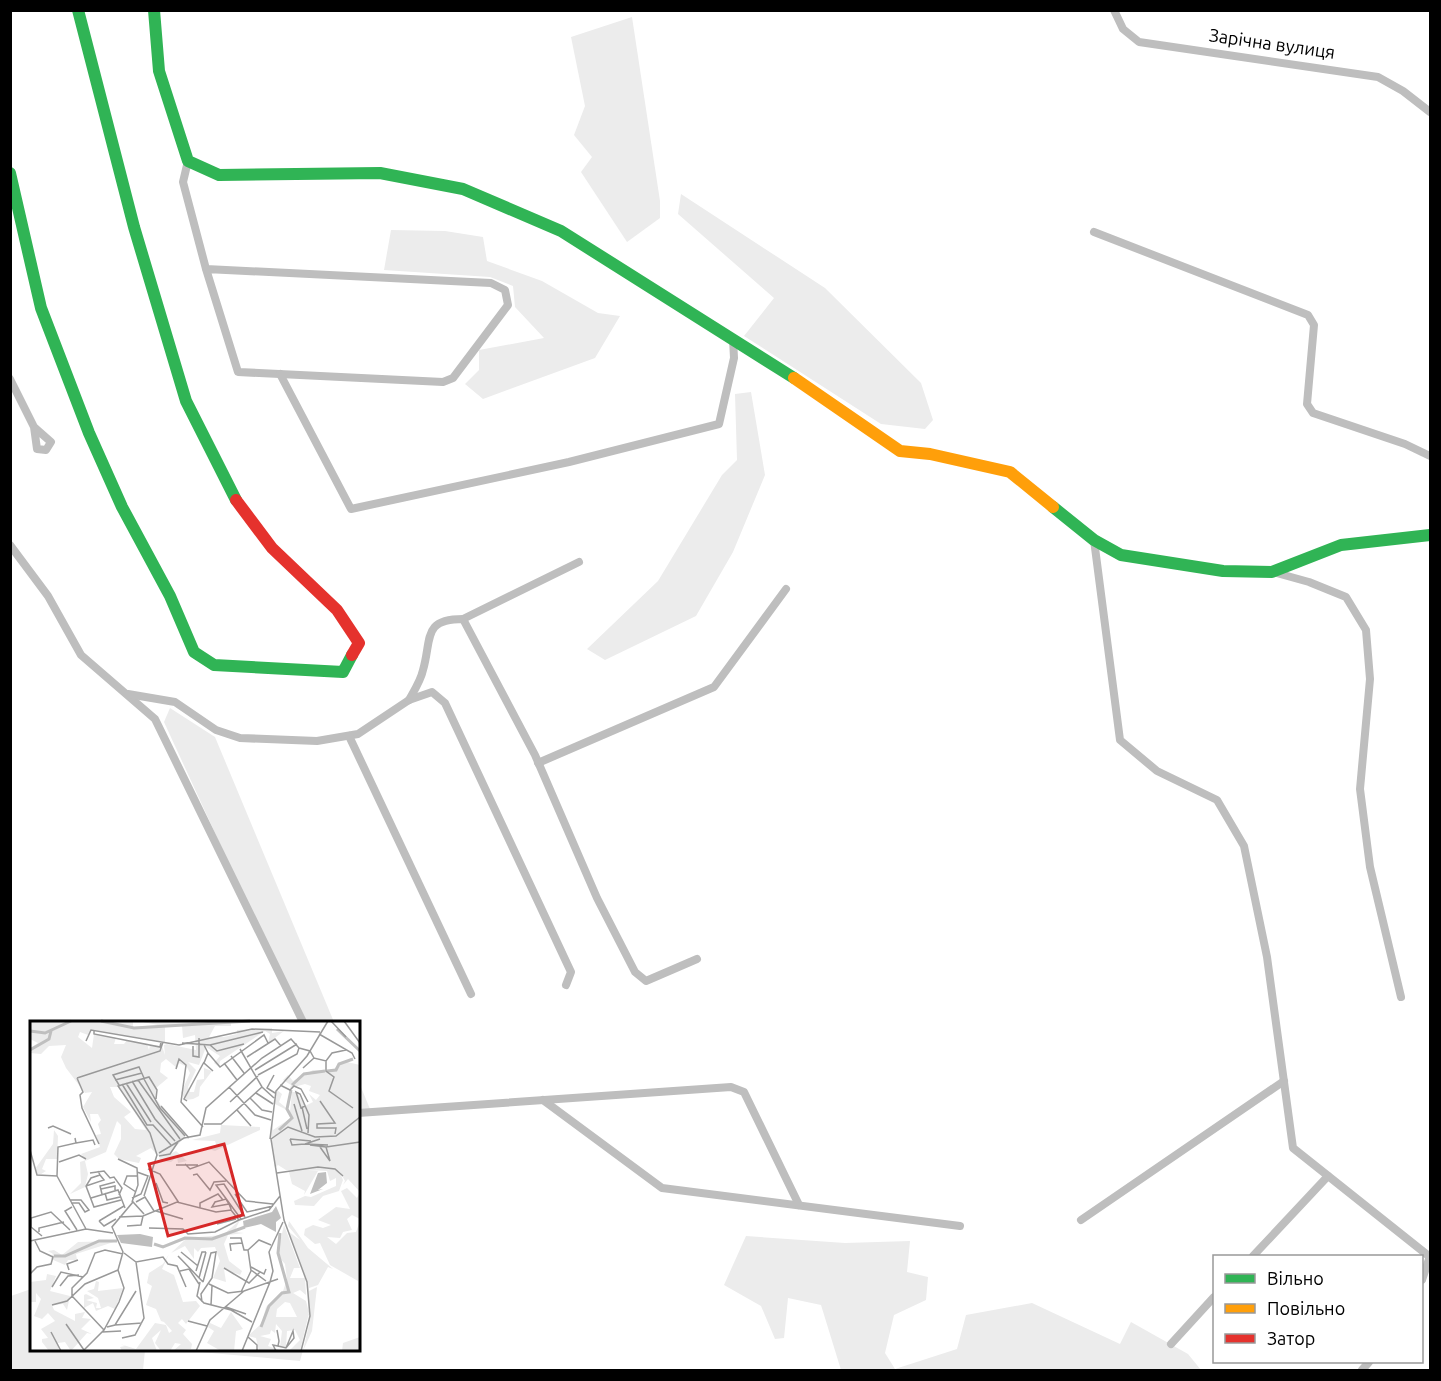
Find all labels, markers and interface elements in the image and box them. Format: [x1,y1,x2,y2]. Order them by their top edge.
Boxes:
street label: Зарічна вулиця [1208,24,1337,62]
inset map [30,1021,360,1351]
legend [1213,1255,1423,1363]
text: Вільно [1267,1268,1324,1288]
text: Повільно [1267,1298,1345,1318]
text: Затор [1267,1328,1315,1348]

